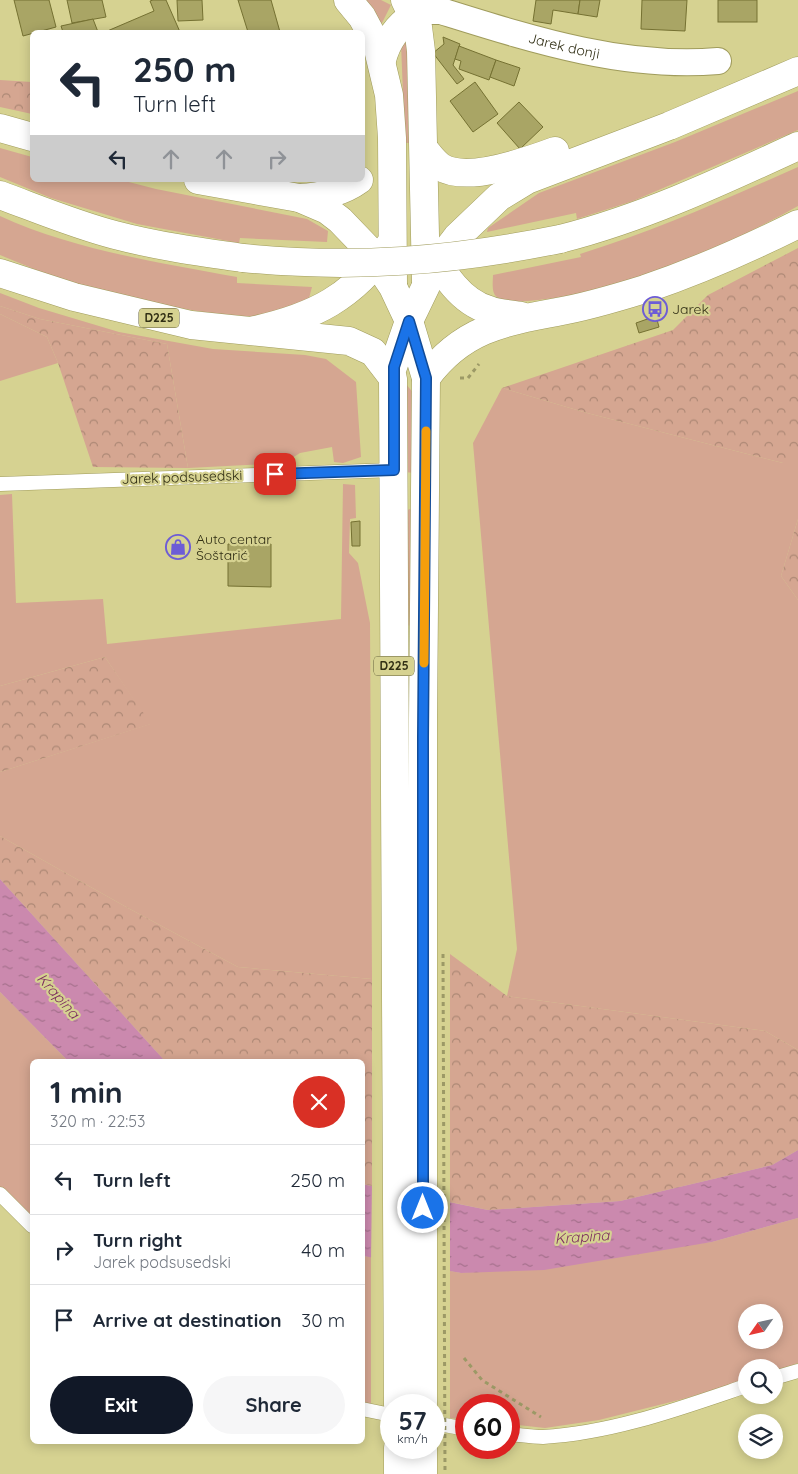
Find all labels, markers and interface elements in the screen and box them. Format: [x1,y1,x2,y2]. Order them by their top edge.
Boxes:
street label: Jarek donji [526,29,601,63]
text: 250 m [133,47,237,91]
icon: left [50,50,115,115]
text: Turn left [133,90,216,118]
icon: left [104,145,132,173]
icon: ahead [157,145,185,173]
icon: ahead [210,145,238,173]
icon: right [263,145,291,173]
bus stop icon: Jarek [642,296,668,322]
place label: Jarek [672,300,709,318]
road number: D225 [139,308,179,328]
pin [254,453,296,495]
icon: arrive [261,460,289,488]
street label: Jarek podsusedski [121,466,243,488]
place label: Auto centar Šoštarić [196,530,272,564]
shop icon: Auto centar Šoštarić [165,534,191,560]
road number: D225 [374,656,414,676]
water label: Krapina [33,969,84,1023]
text: 1 min [50,1073,123,1111]
button: close [293,1076,345,1128]
text: 320 m · 22:53 [50,1111,145,1131]
icon: left [50,1166,78,1194]
text: Turn left [93,1168,171,1192]
text: 250 m [290,1168,345,1192]
position arrow [396,1181,448,1233]
water label: Krapina [554,1225,611,1248]
text: Turn right [93,1228,182,1252]
icon: right [50,1236,78,1264]
text: 40 m [301,1238,345,1262]
text: Jarek podsusedski [93,1252,231,1272]
north arrow [738,1304,782,1349]
map controls [738,1304,783,1459]
icon: arrive [50,1306,78,1334]
text: Arrive at destination [93,1308,282,1332]
text: 30 m [301,1308,345,1332]
button: search [738,1359,783,1404]
button: Exit [50,1376,193,1434]
button: Share [203,1376,345,1434]
speed limit sign: 60 [455,1394,520,1459]
text: 57 [398,1405,427,1436]
button: layers [738,1414,783,1459]
text: km/h [397,1431,428,1446]

